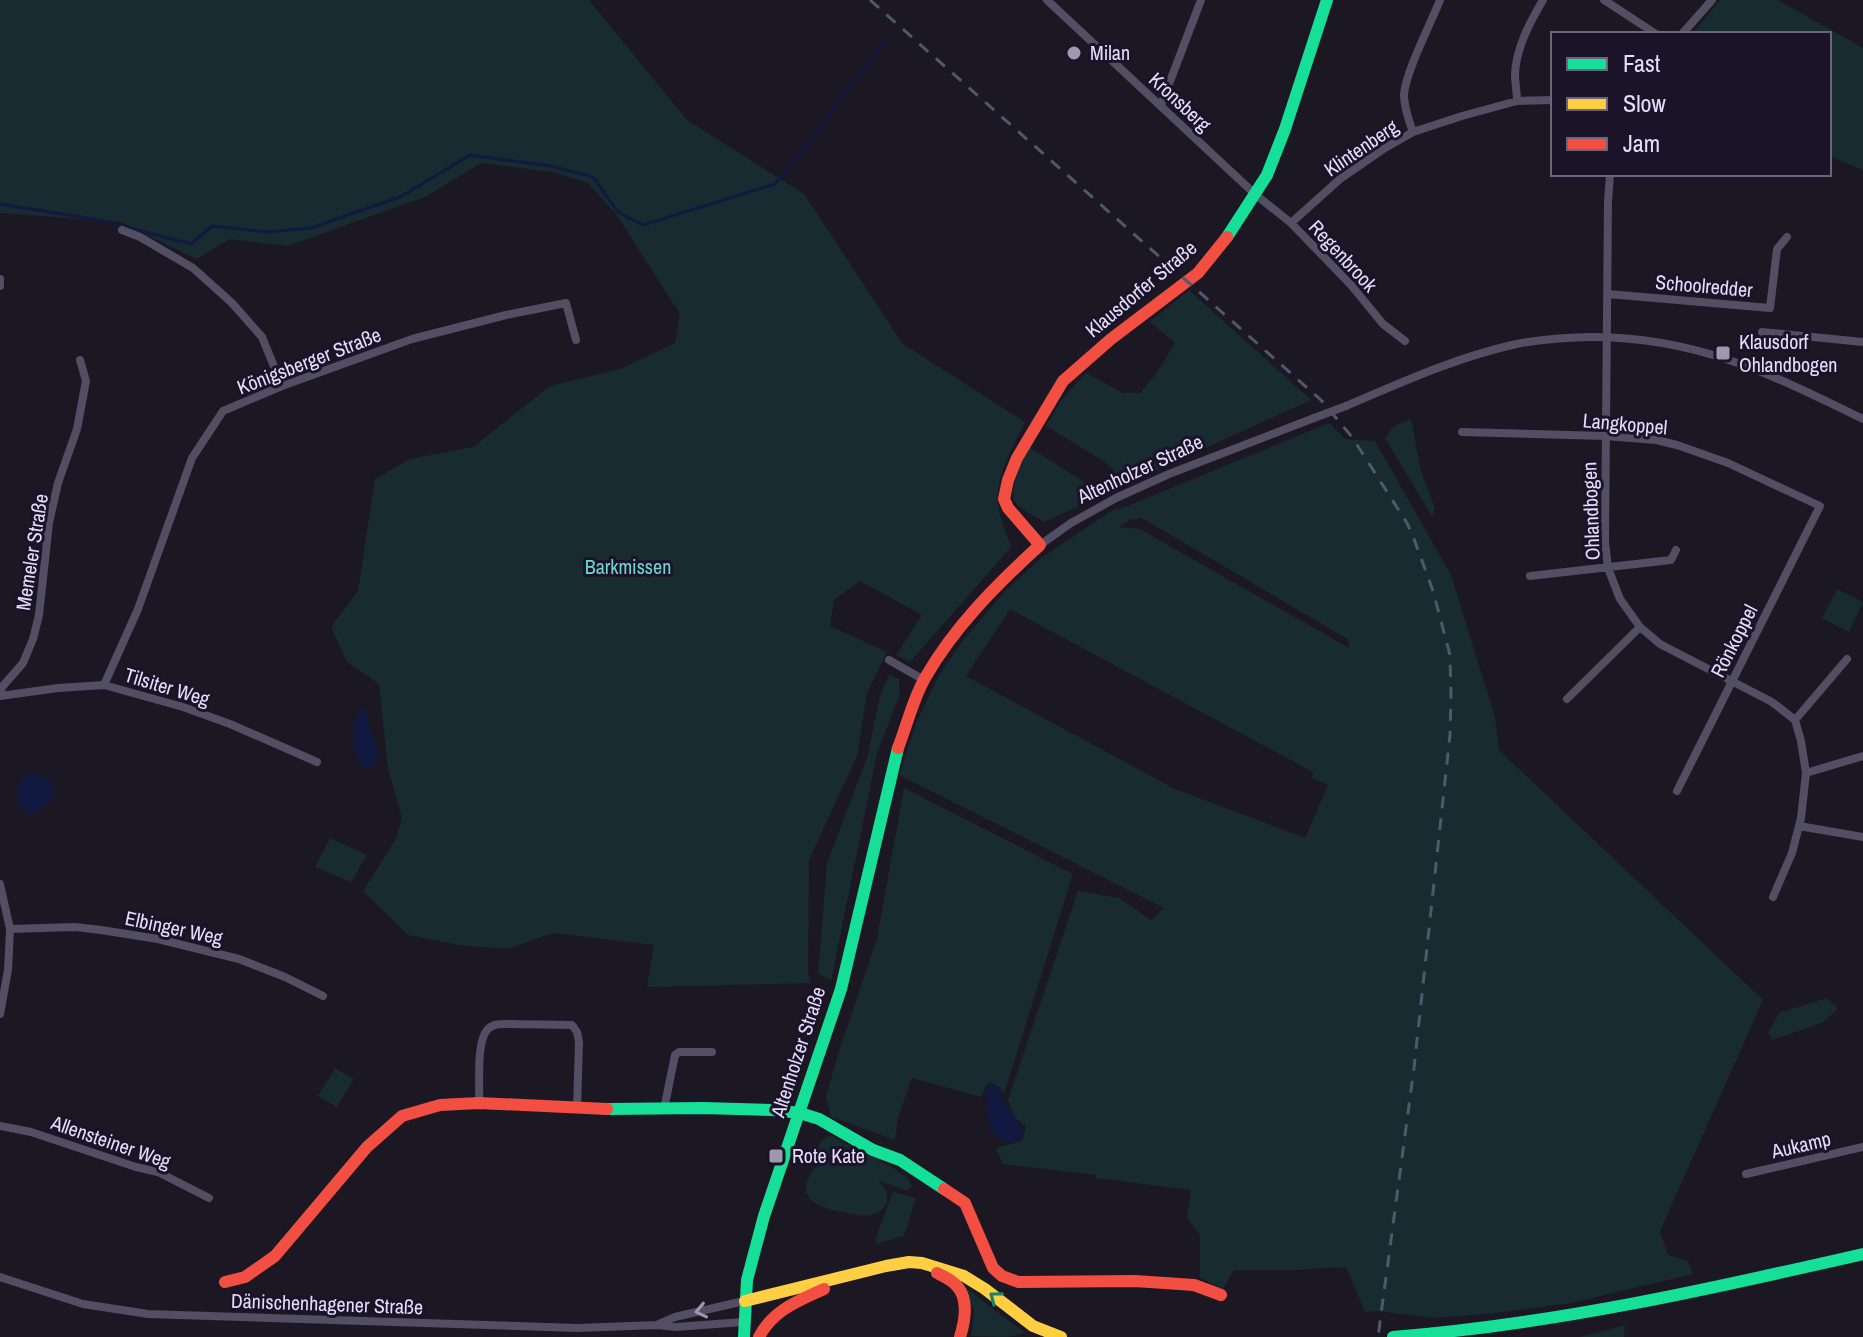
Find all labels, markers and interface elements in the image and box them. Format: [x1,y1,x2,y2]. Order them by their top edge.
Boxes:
legend [1551,32,1831,176]
place label: Milan [1090,39,1130,66]
marker: Milan [1065,44,1083,62]
text: Fast [1623,47,1661,79]
street label: Kronsberg [1143,66,1217,137]
text: Slow [1623,87,1666,119]
street label: Klintenberg [1318,113,1403,182]
text: Jam [1623,127,1660,159]
street label: Regenbrook [1303,214,1384,298]
street label: Klausdorfer Straße [1079,234,1202,343]
street label: Schoolredder [1654,268,1754,303]
street label: Königsberger Straße [233,321,385,400]
place label: Klausdorf Ohlandbogen [1739,328,1837,378]
marker: Klausdorf Ohlandbogen [1714,344,1732,362]
street label: Langkoppel [1582,406,1668,441]
street label: Altenholzer Straße [1072,428,1207,510]
street label: Ohlandbogen [1575,461,1606,561]
street label: Memeler Straße [9,492,54,612]
park label: Barkmissen [585,553,671,580]
street label: Rönkoppel [1704,600,1763,682]
street label: Tilsiter Weg [121,661,213,712]
street label: Elbinger Weg [123,904,225,951]
street label: Altenholzer Straße [763,983,831,1122]
street label: Allensteiner Weg [47,1108,174,1175]
street label: Aukamp [1768,1125,1833,1165]
place label: Rote Kate [792,1142,865,1169]
marker: Rote Kate [767,1147,785,1165]
street label: Dänischenhagener Straße [230,1287,424,1320]
one-way arrow [989,1292,1004,1306]
one-way arrow [694,1302,708,1319]

